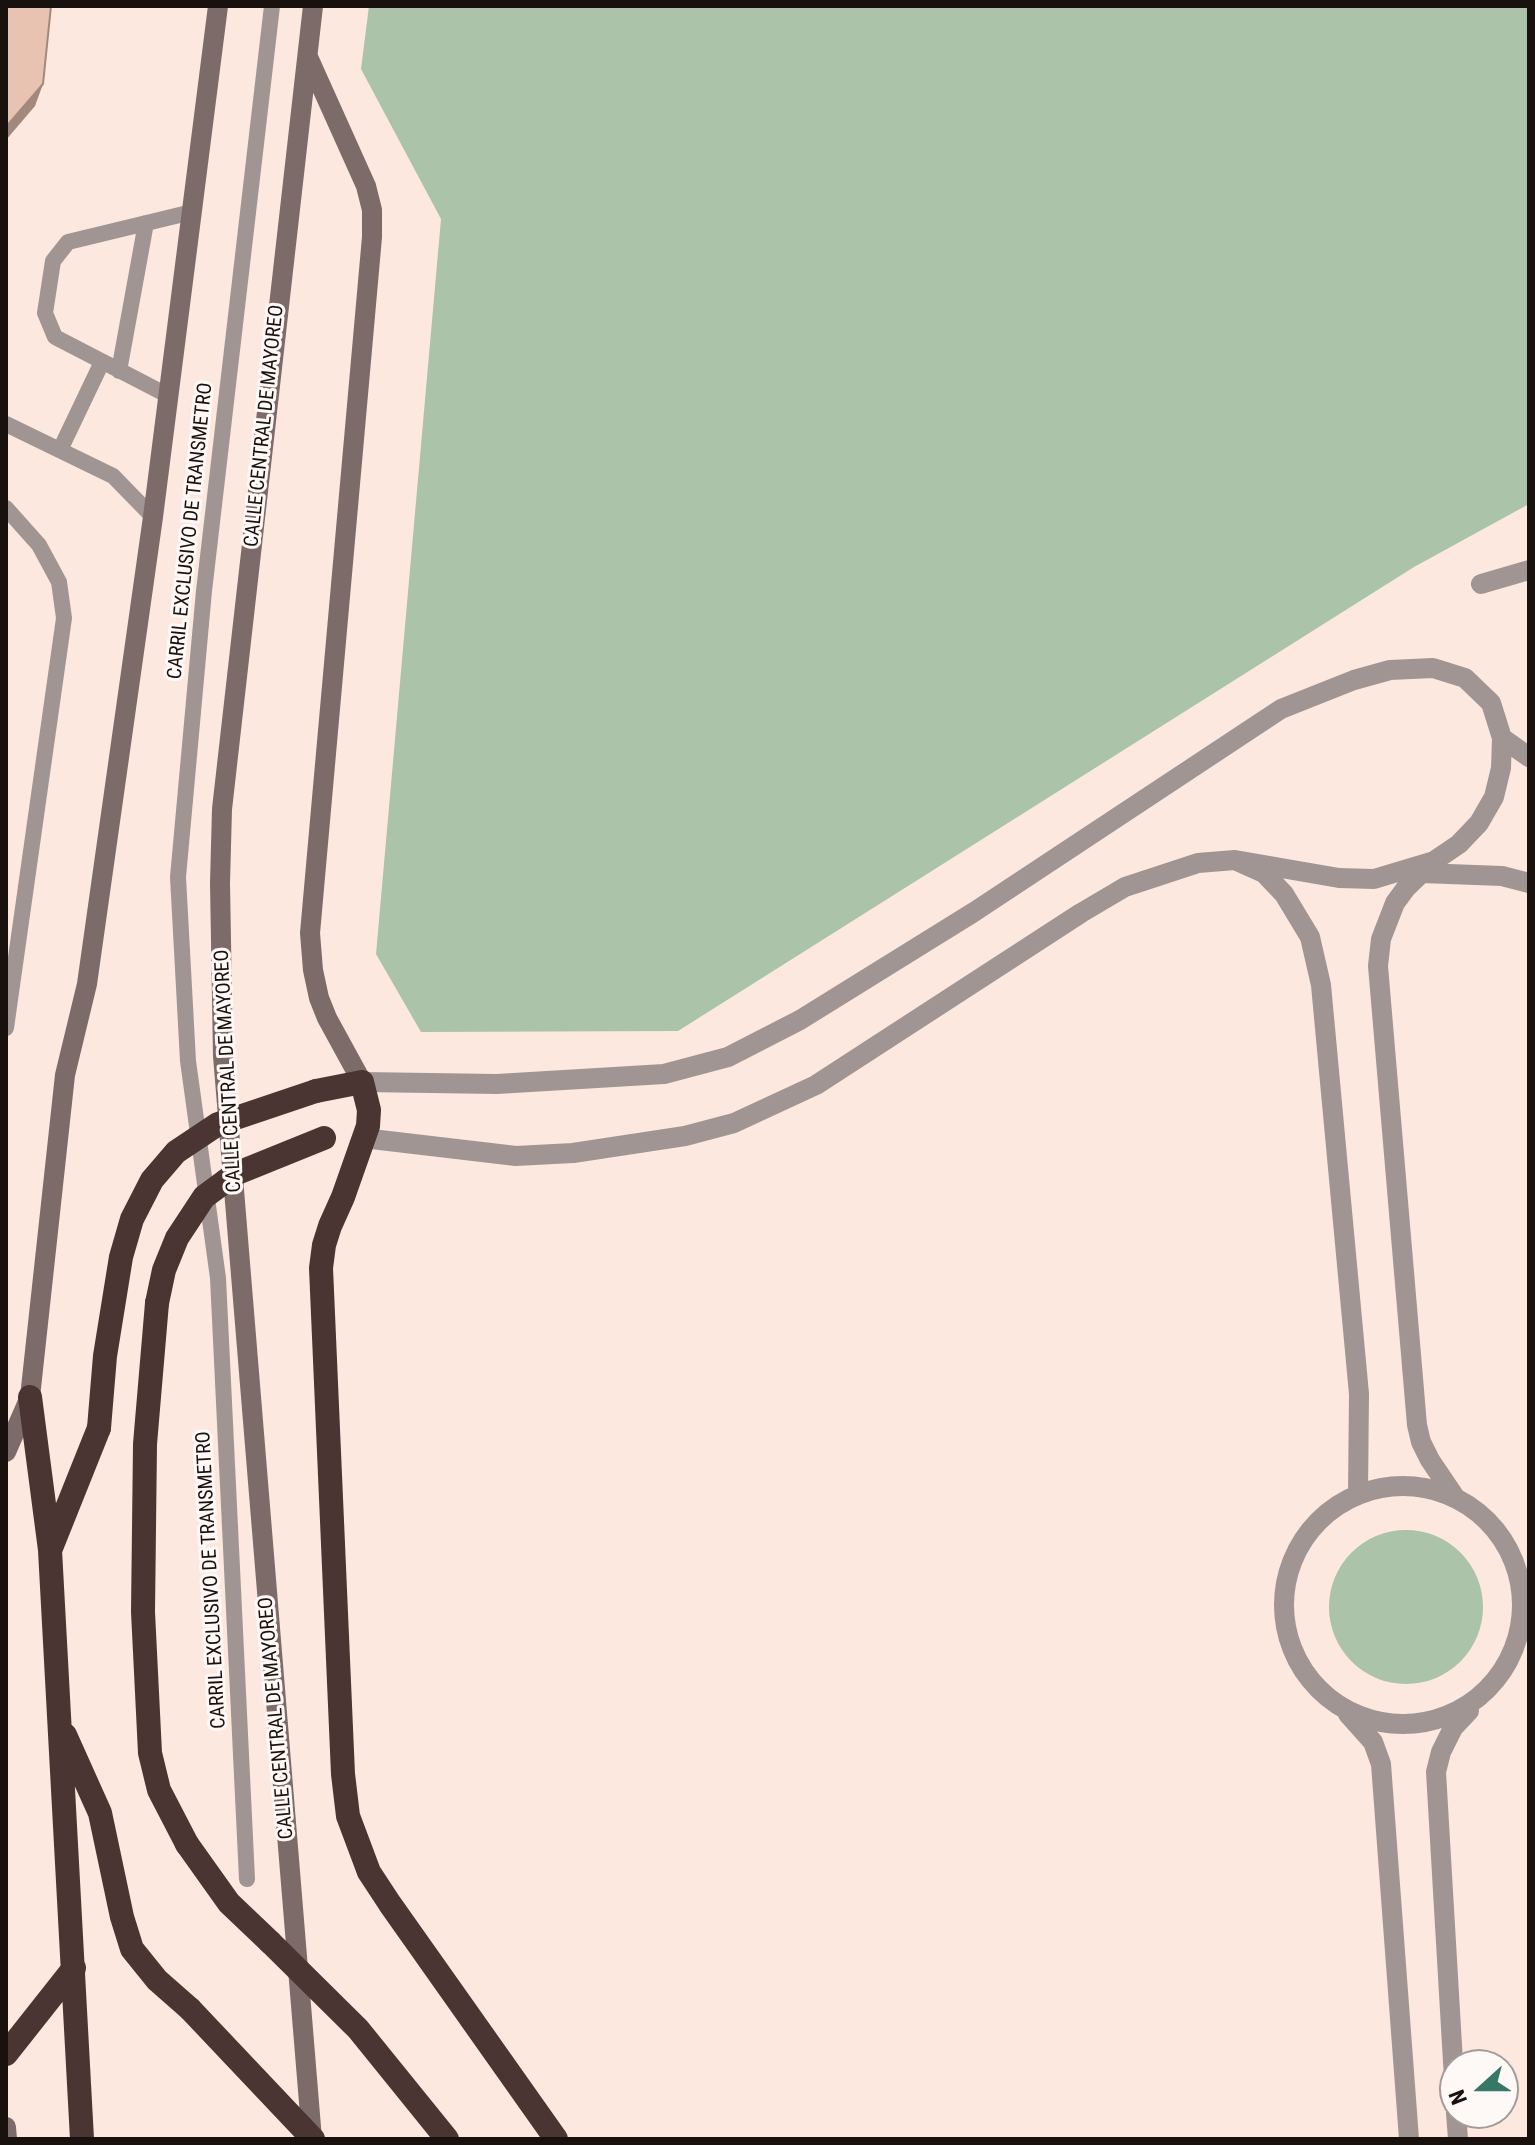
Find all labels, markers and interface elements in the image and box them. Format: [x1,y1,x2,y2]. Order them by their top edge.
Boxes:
street label: CALLE CENTRAL DE MAYOREO [240,304,290,548]
street label: CARRIL EXCLUSIVO DE TRANSMETRO [163,382,219,680]
street label: CALLE CENTRAL DE MAYOREO [211,949,247,1193]
street label: CARRIL EXCLUSIVO DE TRANSMETRO [192,1431,232,1729]
street label: CALLE CENTRAL DE MAYOREO [254,1596,300,1840]
north arrow [1439,2049,1519,2129]
text: N [1444,2086,1472,2108]

